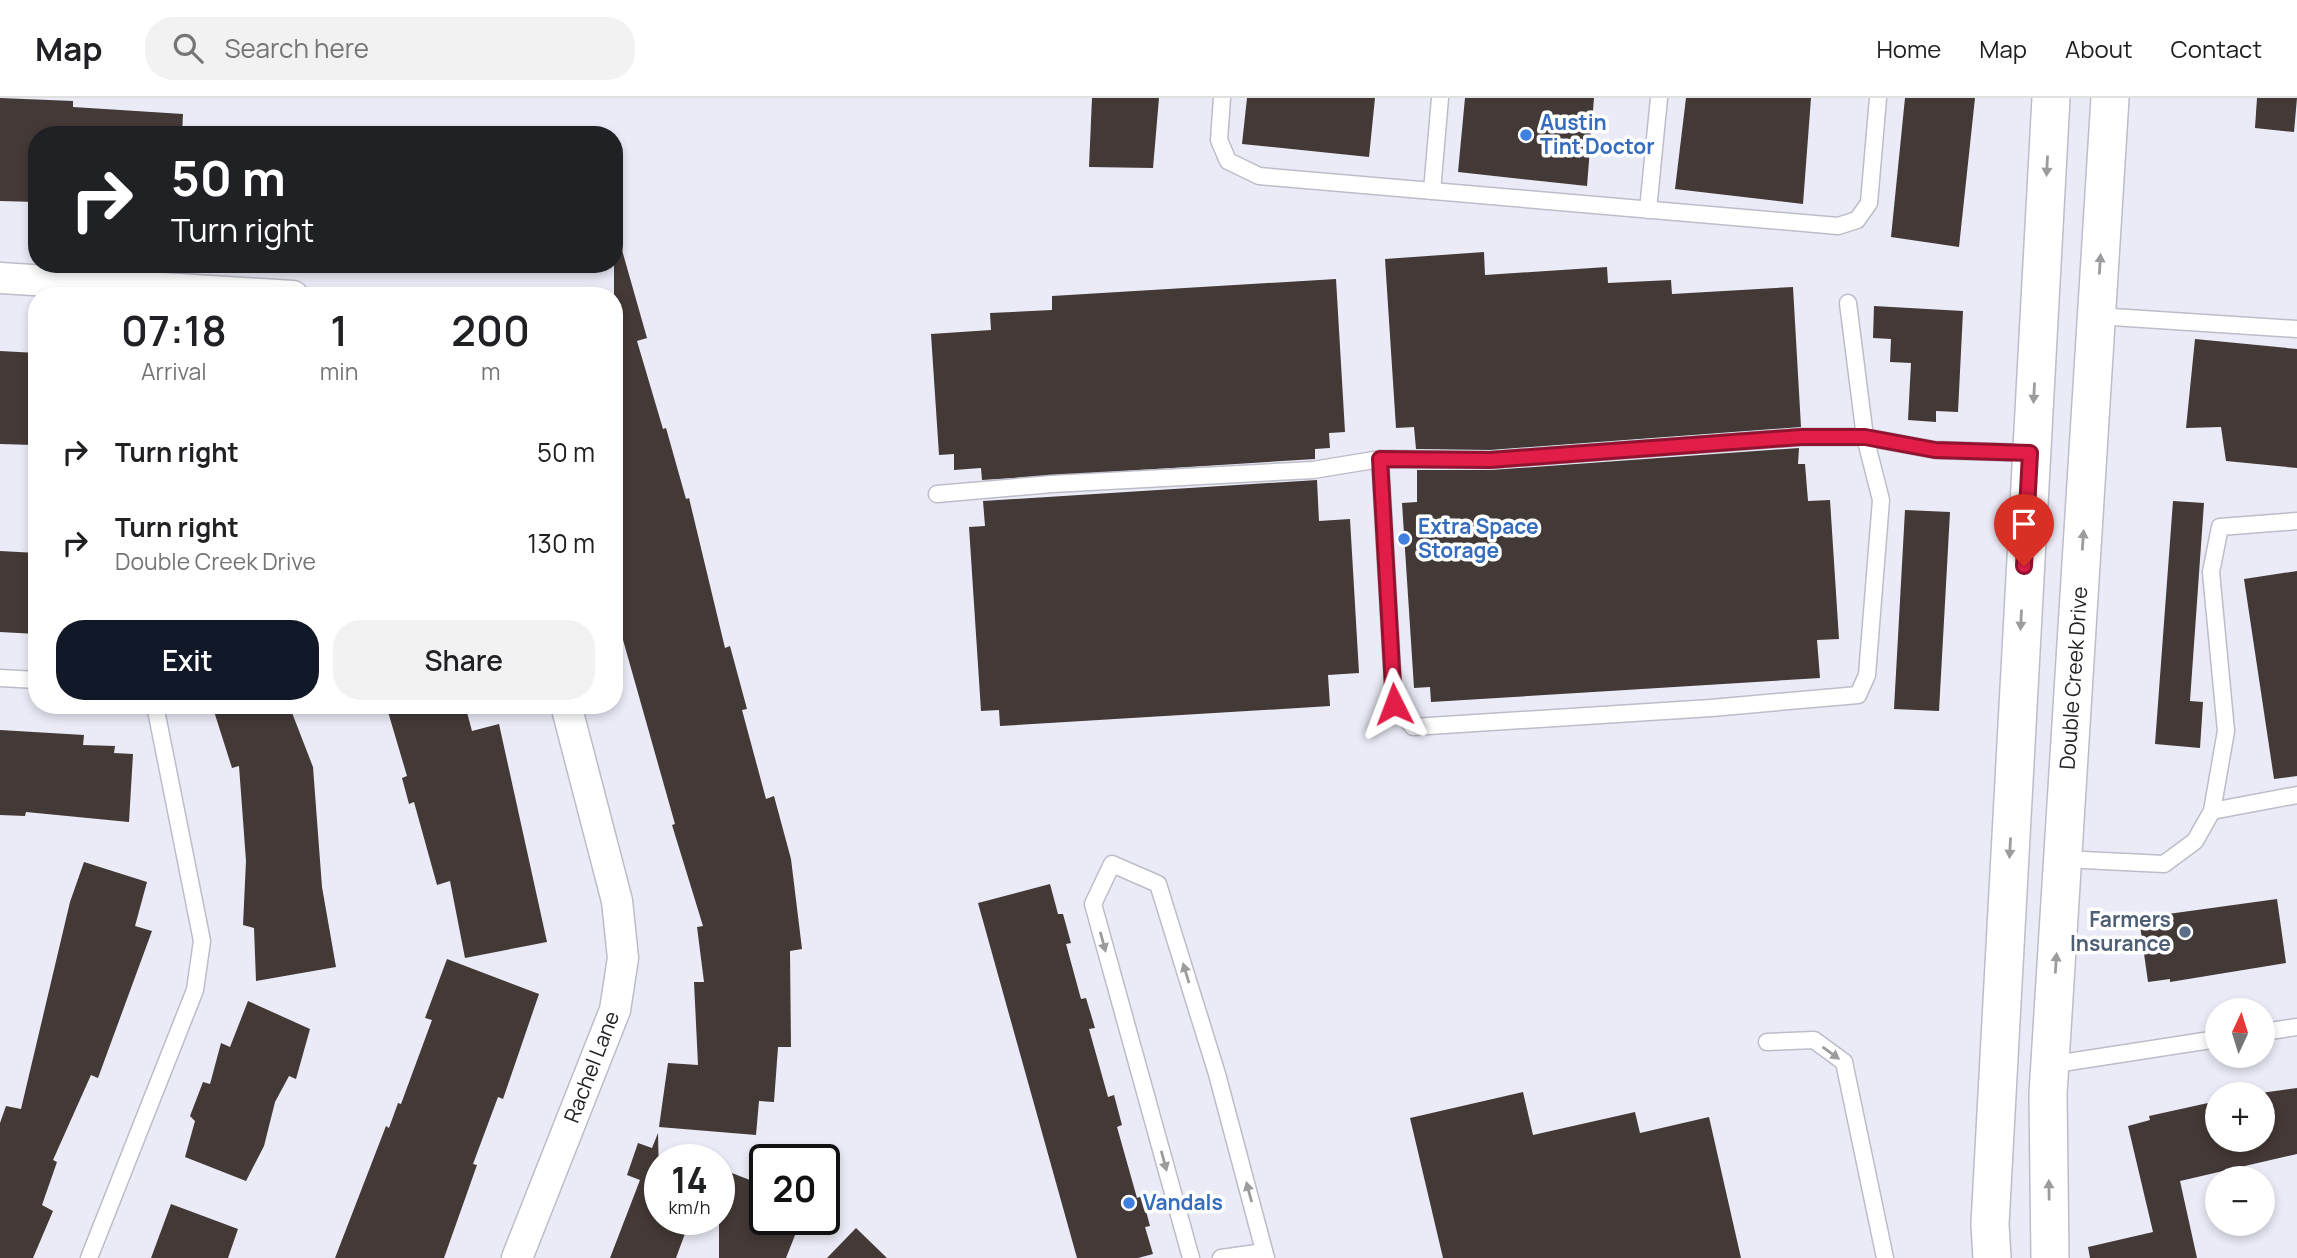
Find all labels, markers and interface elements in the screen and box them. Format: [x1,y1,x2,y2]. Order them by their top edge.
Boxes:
search box [145,17,635,80]
text: Map [35,26,103,71]
icon: search [169,29,207,67]
text: Search here [225,30,369,66]
text: Home [1876,32,1941,65]
text: Map [1979,32,2027,65]
text: About [2065,32,2133,65]
text: Contact [2171,32,2262,65]
place label: Austin Tint Doctor [1540,108,1655,160]
marker: Austin Tint Doctor [1518,127,1534,143]
text: 50 m [171,144,286,211]
icon: right [56,154,147,245]
one-way arrow [2041,155,2052,177]
text: Turn right [171,208,314,252]
one-way arrow [2095,253,2106,275]
text: 07:18 [121,301,227,359]
text: 1 [330,301,348,359]
text: 200 [451,301,530,359]
text: Arrival [141,355,207,387]
text: min [320,355,358,387]
text: m [481,355,500,387]
one-way arrow [2028,382,2039,404]
icon: right [56,433,94,471]
text: Turn right [115,434,239,470]
text: 50 m [537,434,595,470]
pin [1994,494,2054,566]
icon: arrive [2005,505,2043,543]
text: Turn right [115,509,239,545]
place label: Extra Space Storage [1418,512,1539,564]
icon: right [56,524,94,562]
text: 130 m [527,525,595,561]
one-way arrow [2078,529,2089,551]
marker: Extra Space Storage [1396,531,1412,547]
text: Double Creek Drive [115,545,316,577]
street label: Double Creek Drive [2053,585,2093,770]
one-way arrow [2016,610,2027,632]
button: Exit [56,620,319,700]
button: Share [333,620,595,700]
position arrow [1357,667,1431,741]
one-way arrow [2004,837,2015,859]
place label: Farmers Insurance [2070,905,2171,957]
marker: Farmers Insurance [2177,924,2193,940]
one-way arrow [1098,931,1109,953]
one-way arrow [2051,951,2062,973]
one-way arrow [1181,963,1191,984]
north arrow [2205,998,2275,1068]
map controls [2205,998,2275,1236]
street label: Rachel Lane [557,1007,625,1126]
one-way arrow [1822,1046,1840,1060]
button: + [2205,1082,2275,1152]
speed limit sign: 20 [749,1144,840,1235]
one-way arrow [1159,1151,1169,1172]
text: 14 [671,1156,708,1204]
button: − [2205,1166,2275,1236]
one-way arrow [2043,1179,2055,1201]
one-way arrow [1243,1181,1253,1202]
place label: Vandals [1143,1188,1223,1216]
text: km/h [669,1195,710,1219]
marker: Vandals [1121,1195,1137,1211]

